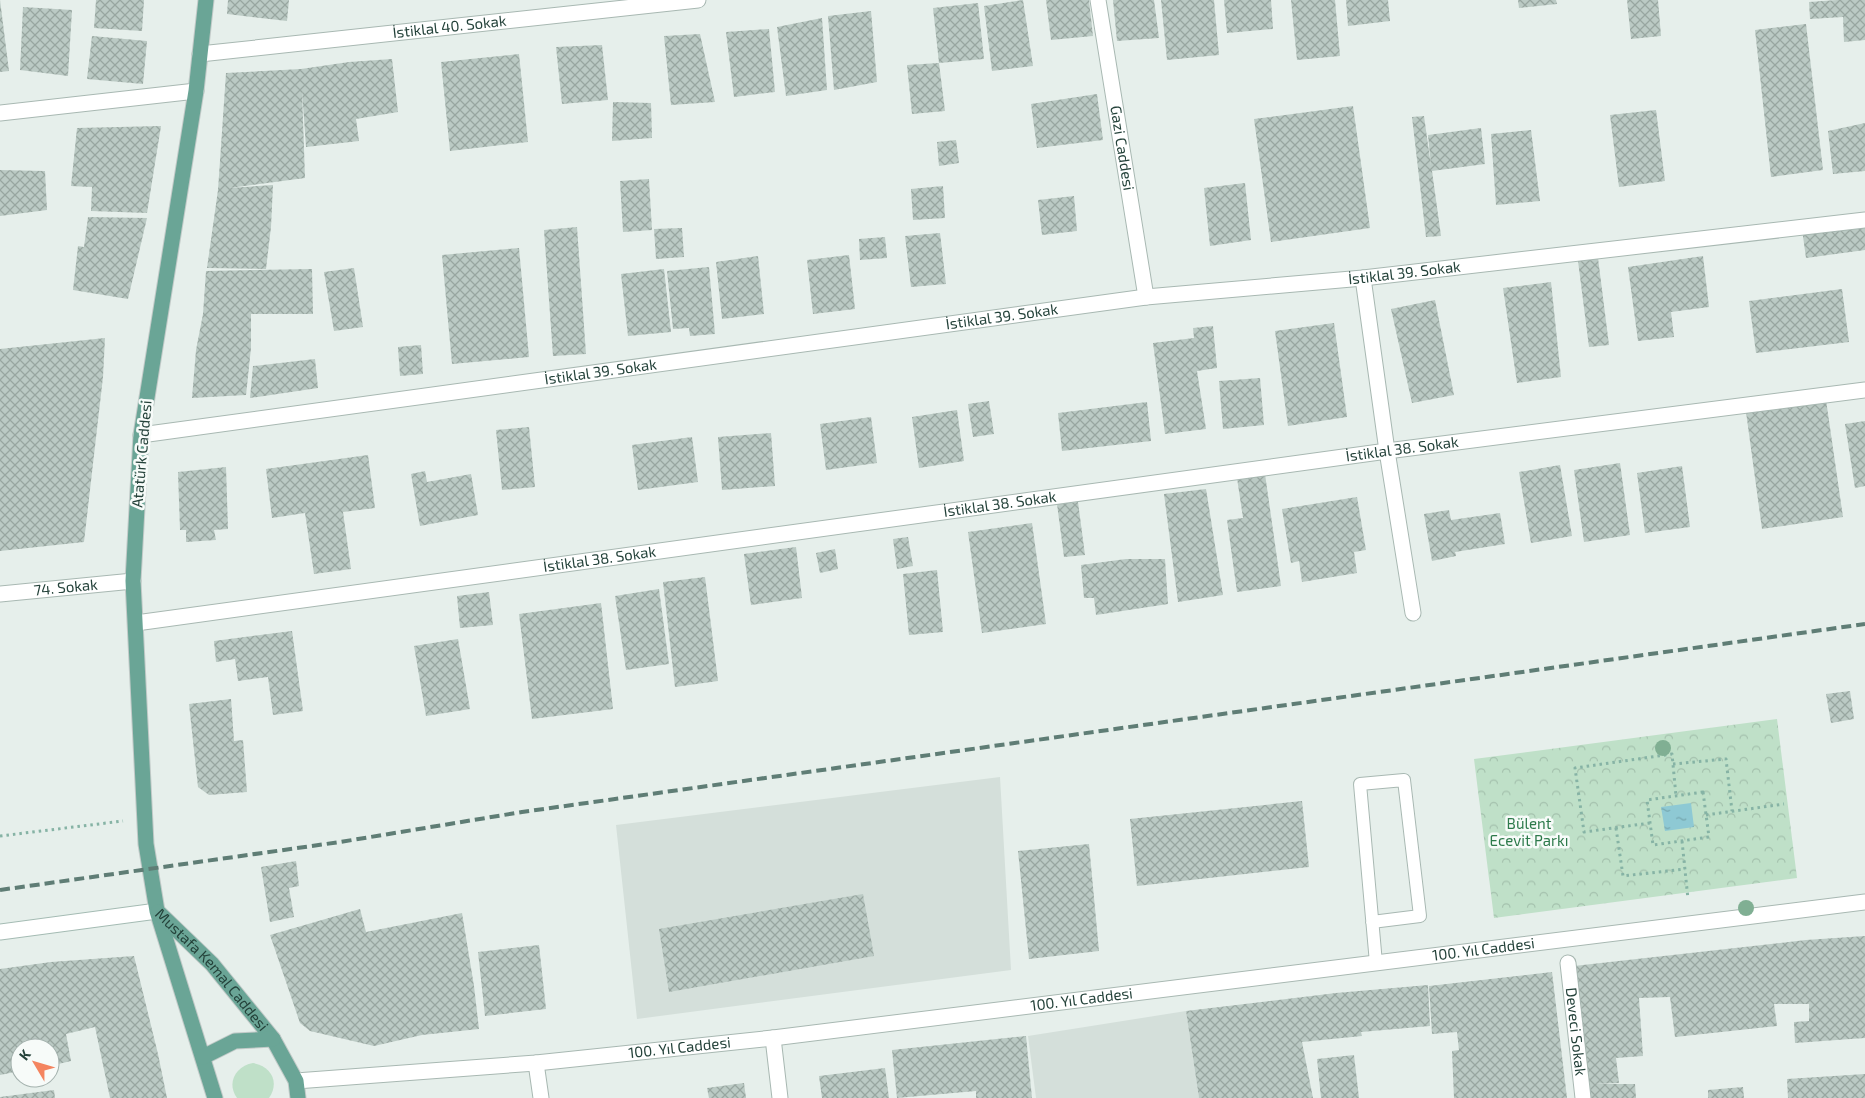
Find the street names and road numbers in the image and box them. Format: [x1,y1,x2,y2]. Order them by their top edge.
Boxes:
street label: İstiklal 40. Sokak [392,11,508,41]
street label: Gazi Caddesi [1107,104,1139,192]
street label: İstiklal 39. Sokak [1347,257,1462,287]
street label: İstiklal 39. Sokak [945,299,1059,332]
street label: İstiklal 39. Sokak [543,354,658,387]
street label: Atatürk Caddesi [127,400,155,508]
street label: İstiklal 38. Sokak [1344,432,1460,465]
street label: İstiklal 38. Sokak [942,487,1058,520]
street label: İstiklal 38. Sokak [542,542,657,575]
street label: 74. Sokak [33,574,99,599]
street label: Mustafa Kemal Caddesi [152,904,273,1034]
street label: 100. Yıl Caddesi [1431,933,1536,964]
street label: 100. Yıl Caddesi [1029,983,1134,1014]
street label: Deveci Sokak [1563,986,1591,1077]
street label: 100. Yıl Caddesi [627,1033,732,1061]

